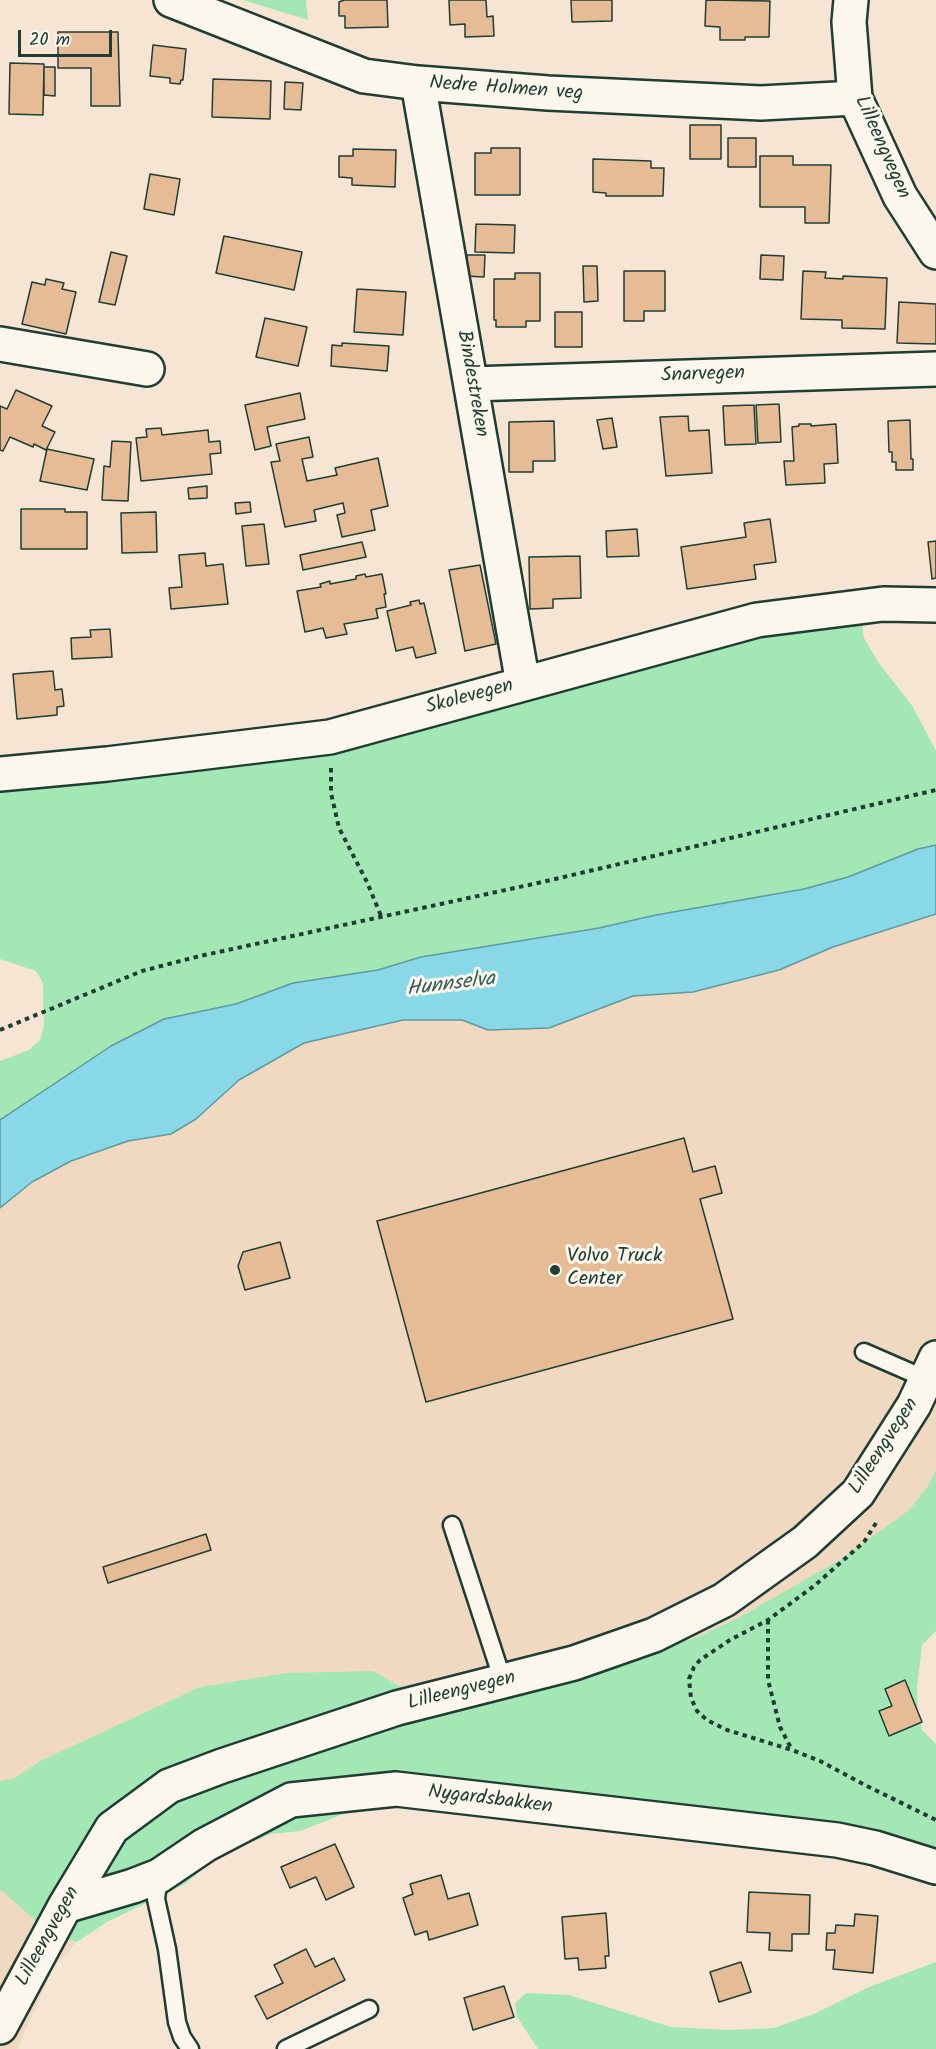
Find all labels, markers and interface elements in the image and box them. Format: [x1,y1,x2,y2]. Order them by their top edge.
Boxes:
scale bar [21,18,116,56]
text: 20 m [29,26,70,55]
street label: Nedre Holmen veg [428,73,584,107]
street label: Lilleengvegen [848,93,914,203]
street label: Bindestreken [450,329,492,439]
street label: Snarvegen [661,363,745,389]
street label: Skolevegen [424,675,516,721]
water label: Hunnselva [405,968,497,1004]
place label: Volvo Truck Center [567,1246,662,1293]
marker: Volvo Truck Center [548,1263,562,1277]
street label: Lilleengvegen [845,1394,925,1500]
street label: Lilleengvegen [406,1667,518,1717]
street label: Nygardsbakken [426,1781,554,1821]
street label: Lilleengvegen [12,1883,86,1991]

